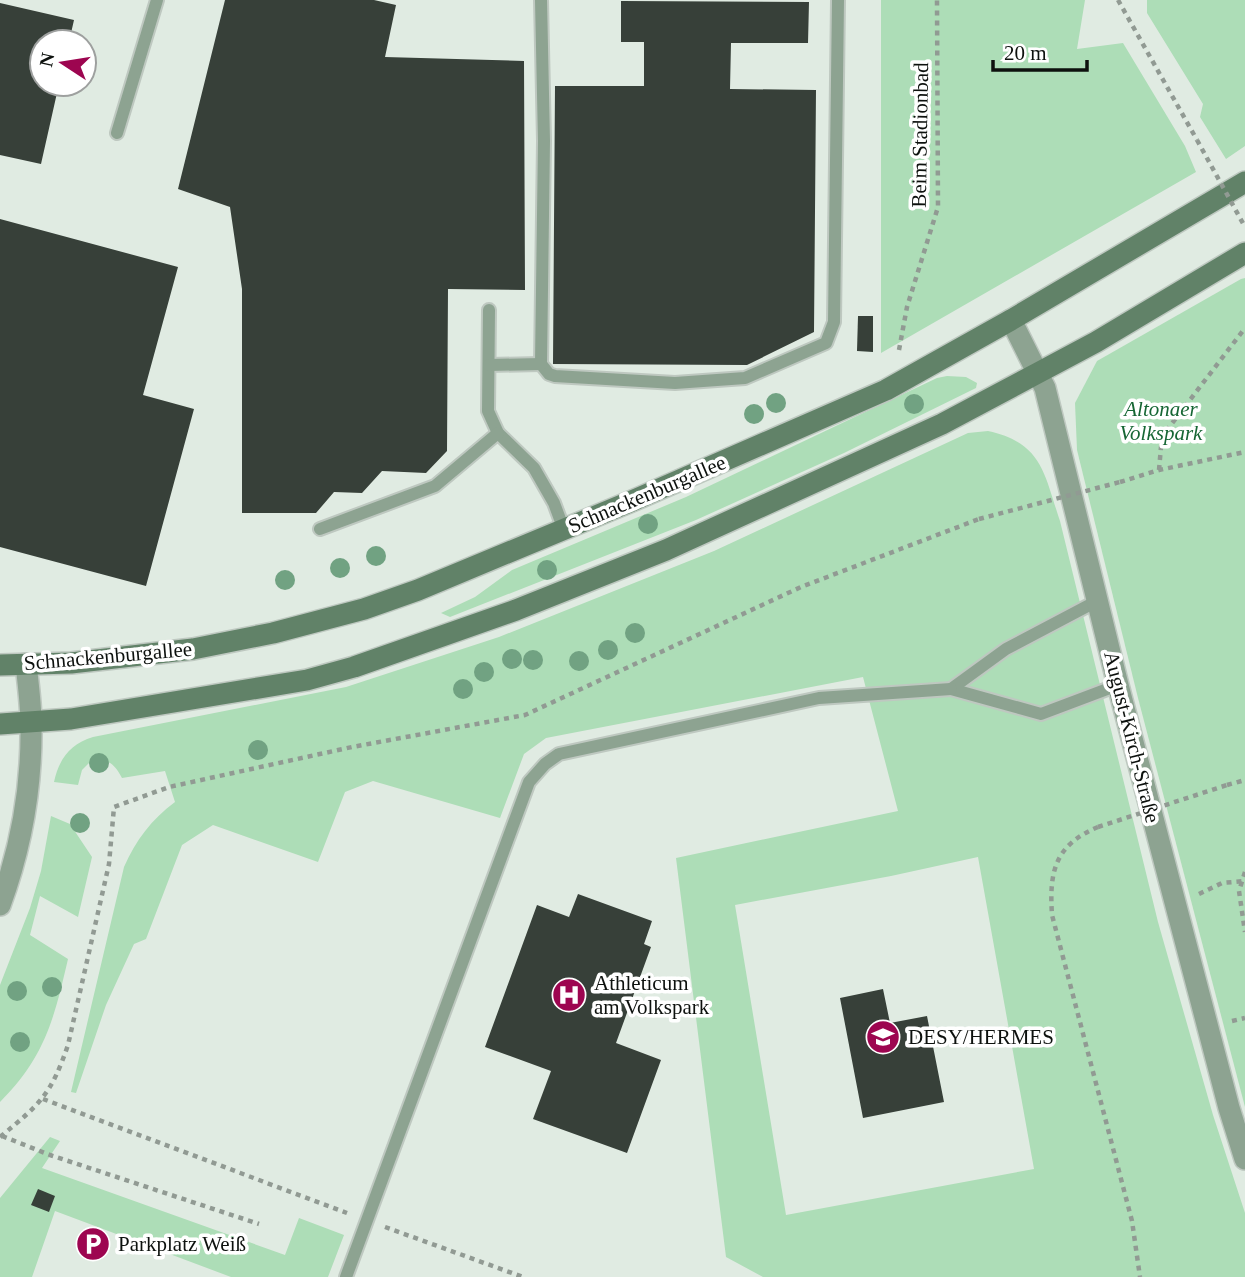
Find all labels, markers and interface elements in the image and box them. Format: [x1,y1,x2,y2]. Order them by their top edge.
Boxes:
north arrow [28,28,98,98]
scale bar [993,28,1088,72]
text: 20 m [1004,41,1047,65]
text: N [35,50,59,68]
street label: Beim Stadionbad [907,62,933,208]
park label: Altonaer Volkspark [1120,397,1203,445]
street label: Schnackenburgallee [565,450,729,538]
street label: Schnackenburgallee [23,637,193,675]
street label: August-Kirch-Straße [1099,649,1165,825]
place label: Athleticum am Volkspark [594,971,710,1019]
hospital icon: Athleticum am Volkspark [550,976,588,1014]
school or university icon: DESY/HERMES [864,1018,902,1056]
place label: DESY/HERMES [908,1025,1054,1049]
parking icon: Parkplatz Weiß [74,1225,112,1263]
place label: Parkplatz Weiß [118,1232,246,1256]

